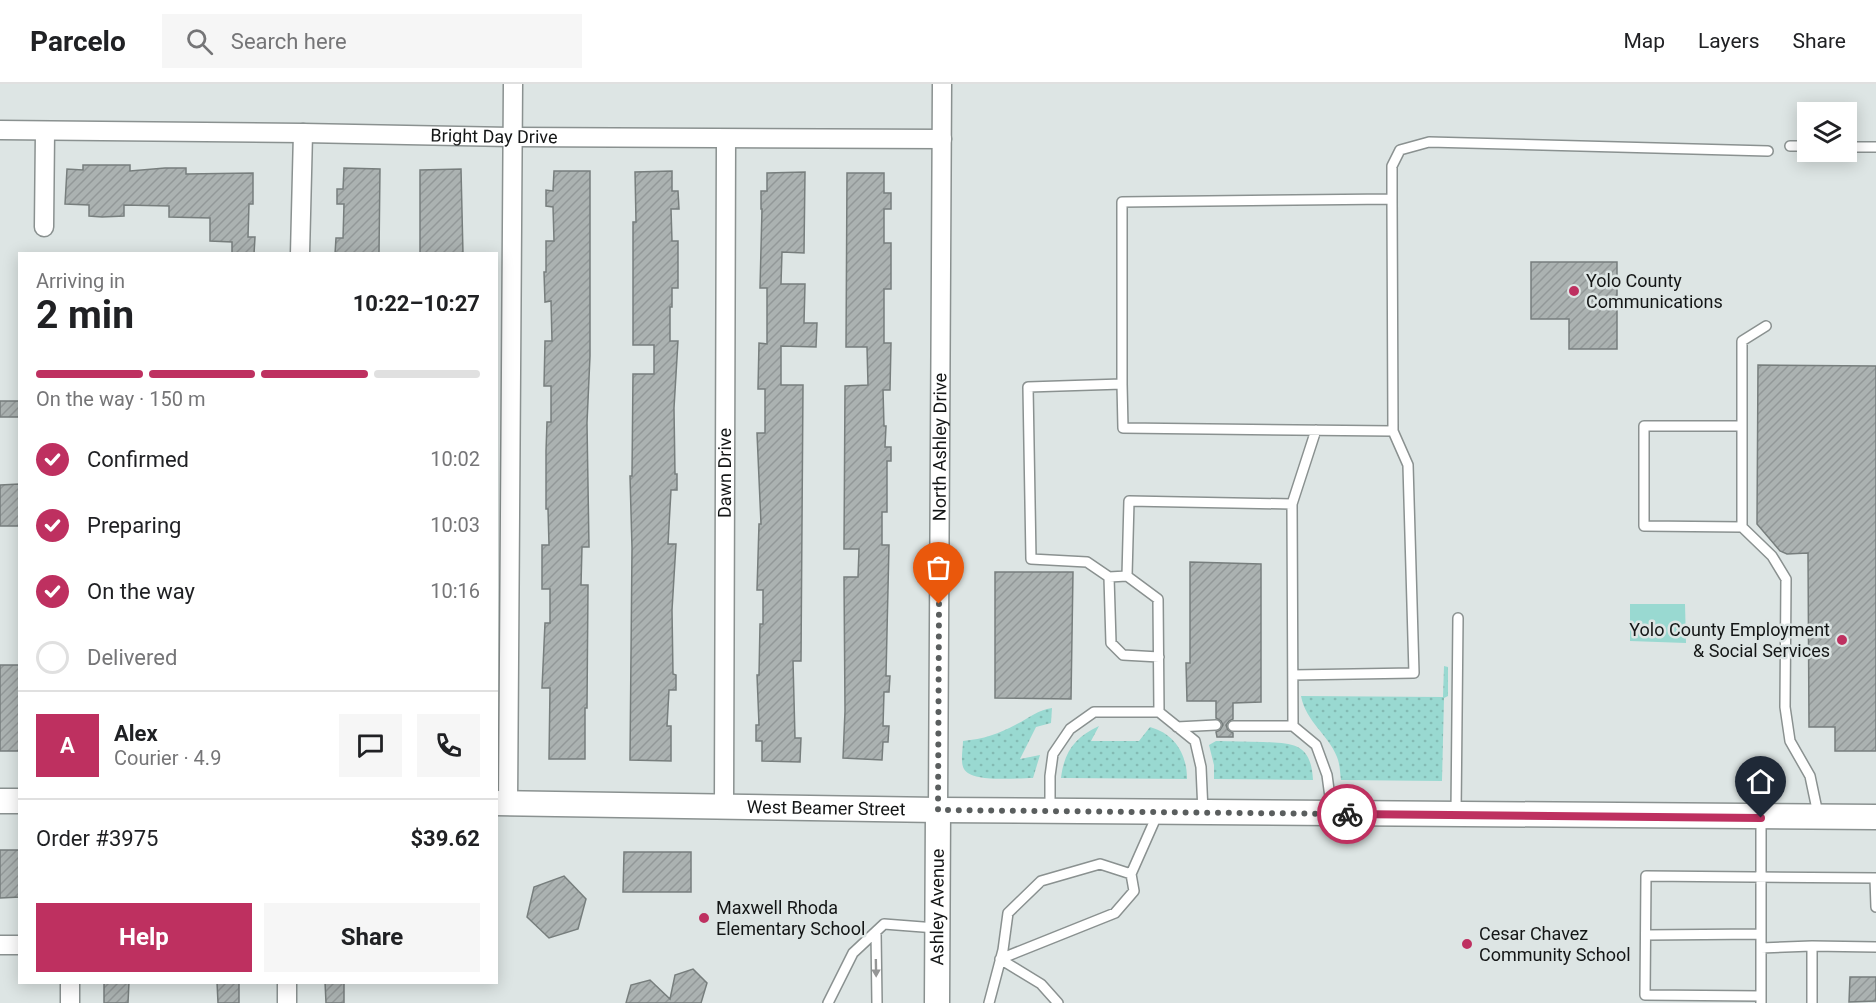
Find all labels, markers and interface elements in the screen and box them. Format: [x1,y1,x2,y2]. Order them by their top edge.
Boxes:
search box [162,14,582,68]
text: Parcelo [30,25,126,58]
icon: search [183,25,216,58]
text: Search here [231,29,347,54]
text: Map [1623,29,1665,53]
text: Layers [1698,29,1759,53]
text: Share [1792,29,1846,53]
map controls [1797,102,1857,162]
button: layers [1797,102,1857,162]
street label: Bright Day Drive [430,124,558,147]
text: Arriving in [36,269,125,293]
place label: Yolo County Communications [1586,270,1723,312]
marker: Yolo County Communications [1567,284,1581,298]
text: 10:22–10:27 [353,291,480,316]
text: 2 min [36,292,134,338]
street label: North Ashley Drive [929,373,950,521]
text: On the way · 150 m [36,387,205,411]
street label: Dawn Drive [714,428,735,518]
icon: check [36,443,69,476]
text: Confirmed [87,447,189,472]
text: 10:02 [430,447,480,471]
icon: check [36,509,69,542]
text: Preparing [87,513,181,538]
text: 10:03 [430,513,480,537]
pin [913,542,964,604]
icon: bag [922,551,955,584]
icon: check [36,575,69,608]
text: On the way [87,579,195,604]
text: 10:16 [430,579,480,603]
place label: Yolo County Employment & Social Services [1629,619,1830,661]
marker: Yolo County Employment & Social Services [1835,633,1849,647]
text: Delivered [87,645,177,670]
button: chat [339,714,402,777]
button: phone [417,714,480,777]
text: Alex [114,721,158,746]
text: A [60,733,75,758]
text: Courier · 4.9 [114,746,221,770]
pin [1735,756,1786,818]
icon: home [1744,765,1777,798]
courier [1317,784,1377,844]
street label: West Beamer Street [746,796,906,819]
icon: bike [1331,798,1364,831]
text: Order #3975 [36,826,158,851]
text: $39.62 [411,826,480,851]
street label: Ashley Avenue [926,849,948,965]
place label: Maxwell Rhoda Elementary School [716,897,865,939]
button: Help [36,903,252,972]
button: Share [264,903,480,972]
marker: Maxwell Rhoda Elementary School [697,911,711,925]
place label: Cesar Chavez Community School [1479,923,1631,965]
marker: Cesar Chavez Community School [1460,937,1474,951]
one-way arrow [871,958,881,977]

